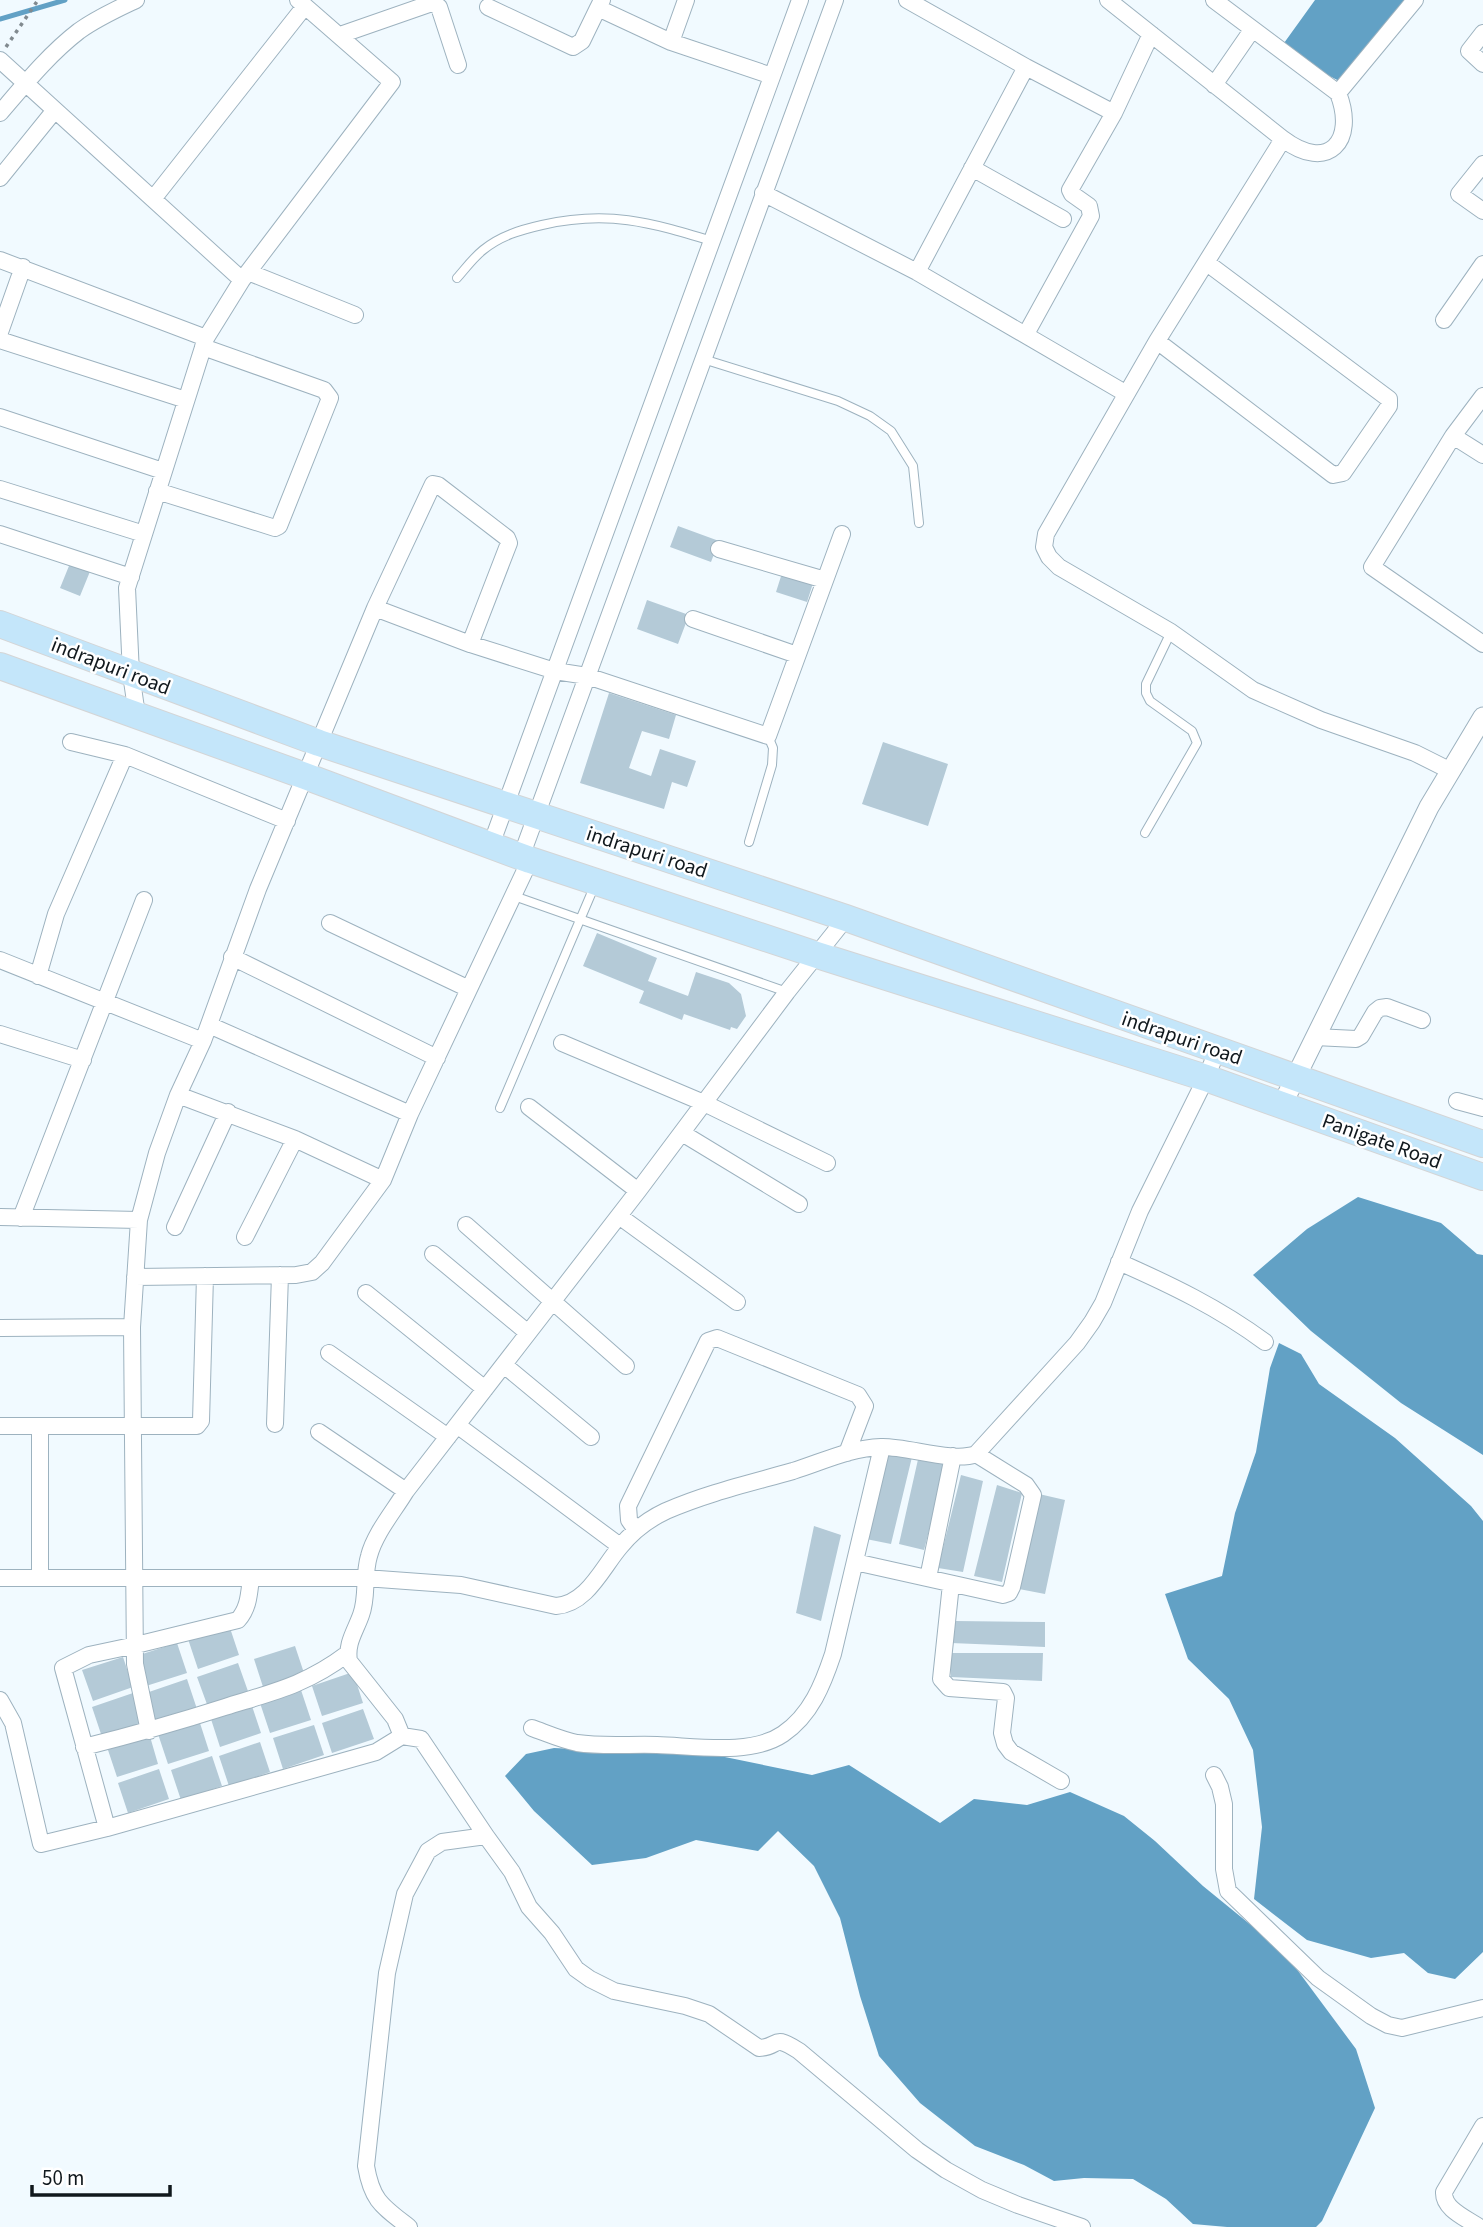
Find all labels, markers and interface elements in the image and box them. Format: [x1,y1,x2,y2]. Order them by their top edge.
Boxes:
street label: indrapuri road [47,629,175,703]
street label: indrapuri road [583,818,711,886]
street label: indrapuri road [1118,1003,1246,1073]
street label: Panigate Road [1318,1105,1446,1177]
scale bar [32,2154,170,2198]
text: 50 m [42,2163,84,2193]

